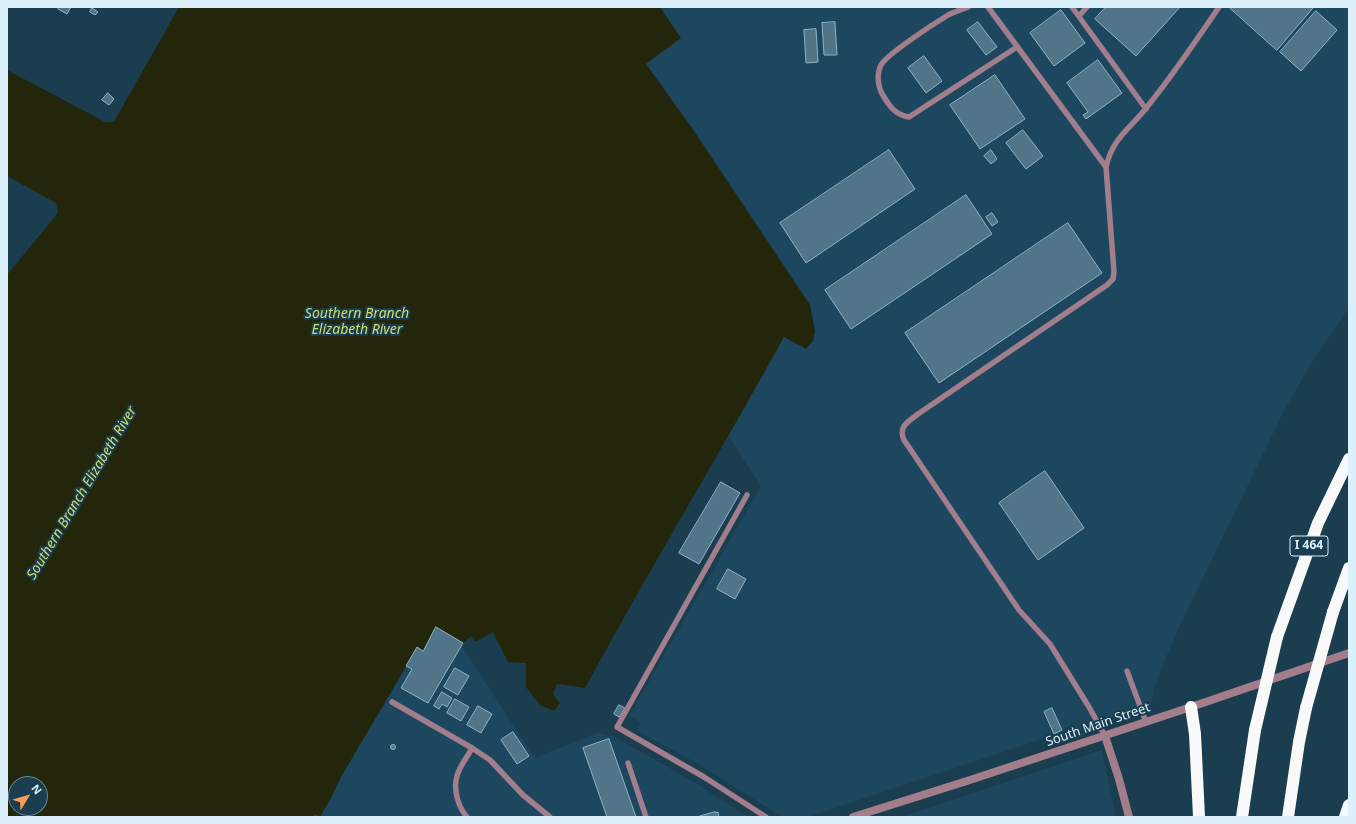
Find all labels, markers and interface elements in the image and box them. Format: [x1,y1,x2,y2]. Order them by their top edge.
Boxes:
water label: Southern Branch Elizabeth River [305,306,409,338]
water label: Southern Branch Elizabeth River [24,403,140,583]
road number: I 464 [1290,536,1328,556]
street label: South Main Street [1044,700,1152,750]
north arrow [8,776,48,816]
text: N [28,781,46,797]

